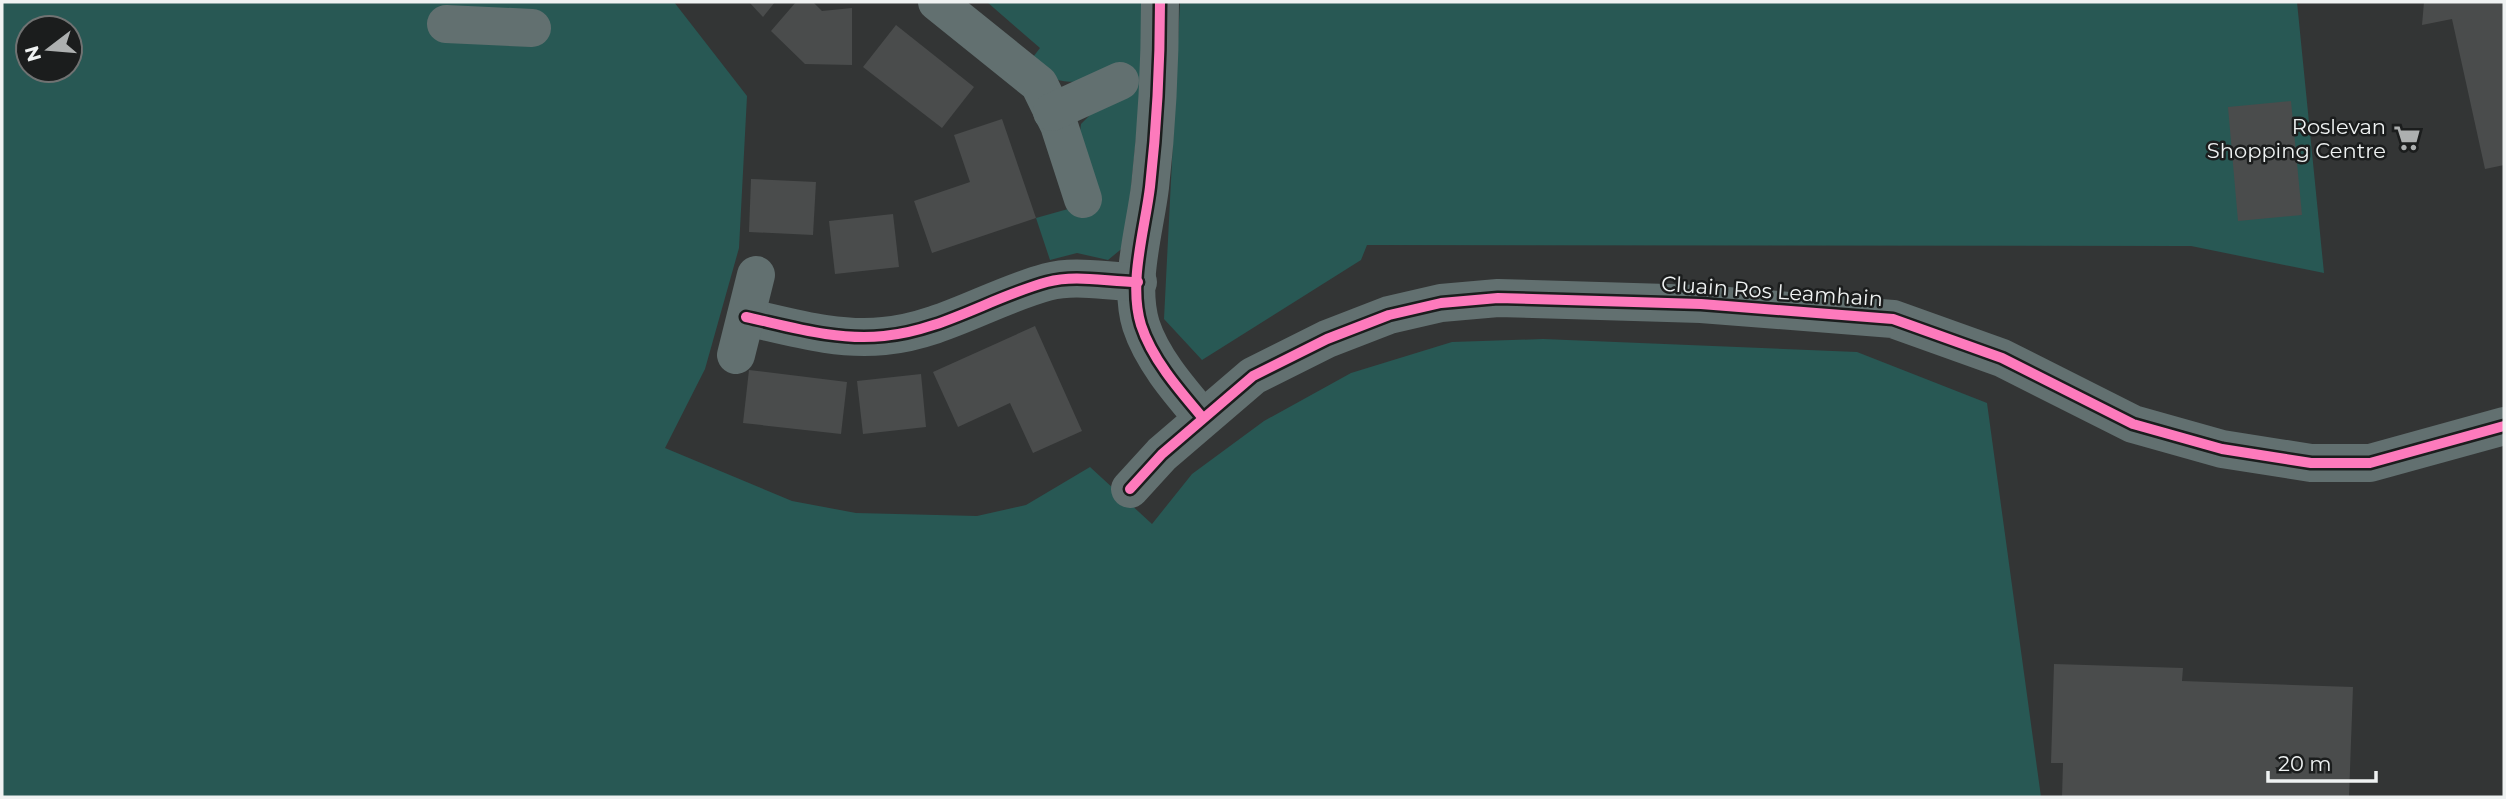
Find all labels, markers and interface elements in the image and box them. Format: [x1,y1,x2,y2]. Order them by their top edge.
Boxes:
north arrow [14,14,84,84]
text: N [20,43,46,64]
place label: Roslevan Shopping Centre [2207,114,2386,163]
supermarket icon: Roslevan Shopping Centre [2392,123,2422,153]
street label: Cluain Ros Leamhain [1660,271,1884,311]
scale bar [2268,740,2376,784]
text: 20 m [2278,751,2332,776]

